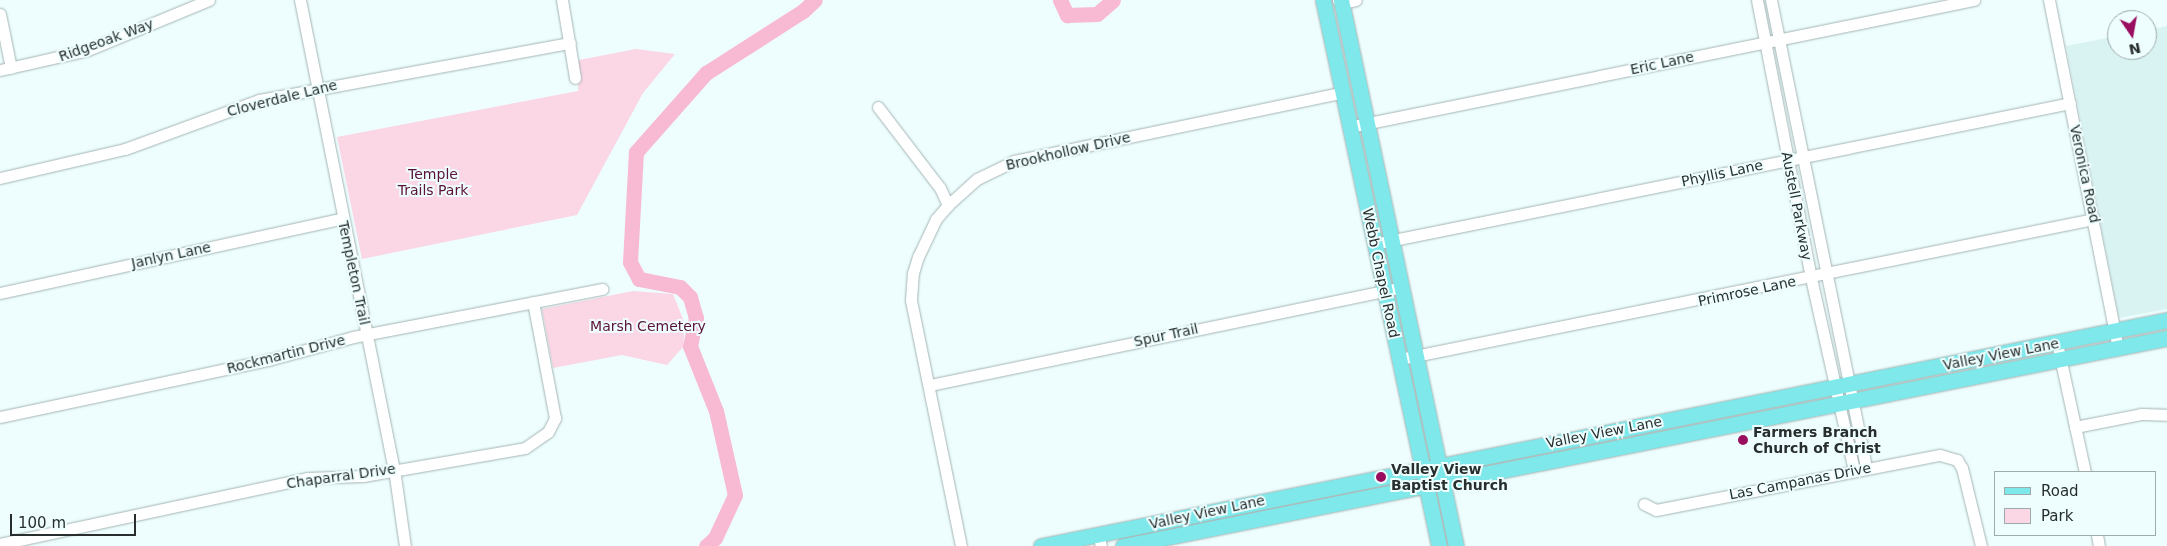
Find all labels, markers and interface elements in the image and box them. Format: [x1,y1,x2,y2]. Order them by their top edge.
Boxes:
north arrow [2107,10,2157,60]
street label: Ridgeoak Way [56,15,156,65]
text: N [2128,40,2142,58]
street label: Eric Lane [1629,48,1695,78]
street label: Cloverdale Lane [225,76,339,120]
street label: Veronica Road [2066,123,2104,225]
street label: Brookhollow Drive [1004,128,1132,174]
street label: Austell Parkway [1778,150,1816,262]
street label: Phyllis Lane [1680,156,1764,190]
park label: Temple Trails Park [398,166,468,198]
street label: Webb Chapel Road [1359,207,1403,339]
street label: Templeton Trail [335,220,373,326]
street label: Janlyn Lane [130,238,212,272]
street label: Primrose Lane [1696,272,1798,310]
park label: Marsh Cemetery [590,318,706,334]
street label: Spur Trail [1132,320,1200,350]
street label: Rockmartin Drive [225,331,347,377]
street label: Valley View Lane [1942,335,2060,373]
street label: Valley View Lane [1545,413,1663,451]
place label: Farmers Branch Church of Christ [1753,424,1881,457]
marker: Farmers Branch Church of Christ [1737,434,1749,446]
street label: Las Campanas Drive [1728,459,1872,503]
street label: Chaparral Drive [285,460,397,492]
place label: Valley View Baptist Church [1391,461,1508,494]
marker: Valley View Baptist Church [1375,471,1387,483]
legend [1994,471,2157,536]
text: Road [2041,482,2079,500]
street label: Valley View Lane [1148,492,1266,532]
scale bar [12,504,139,536]
text: Park [2041,507,2073,525]
text: 100 m [18,514,66,532]

